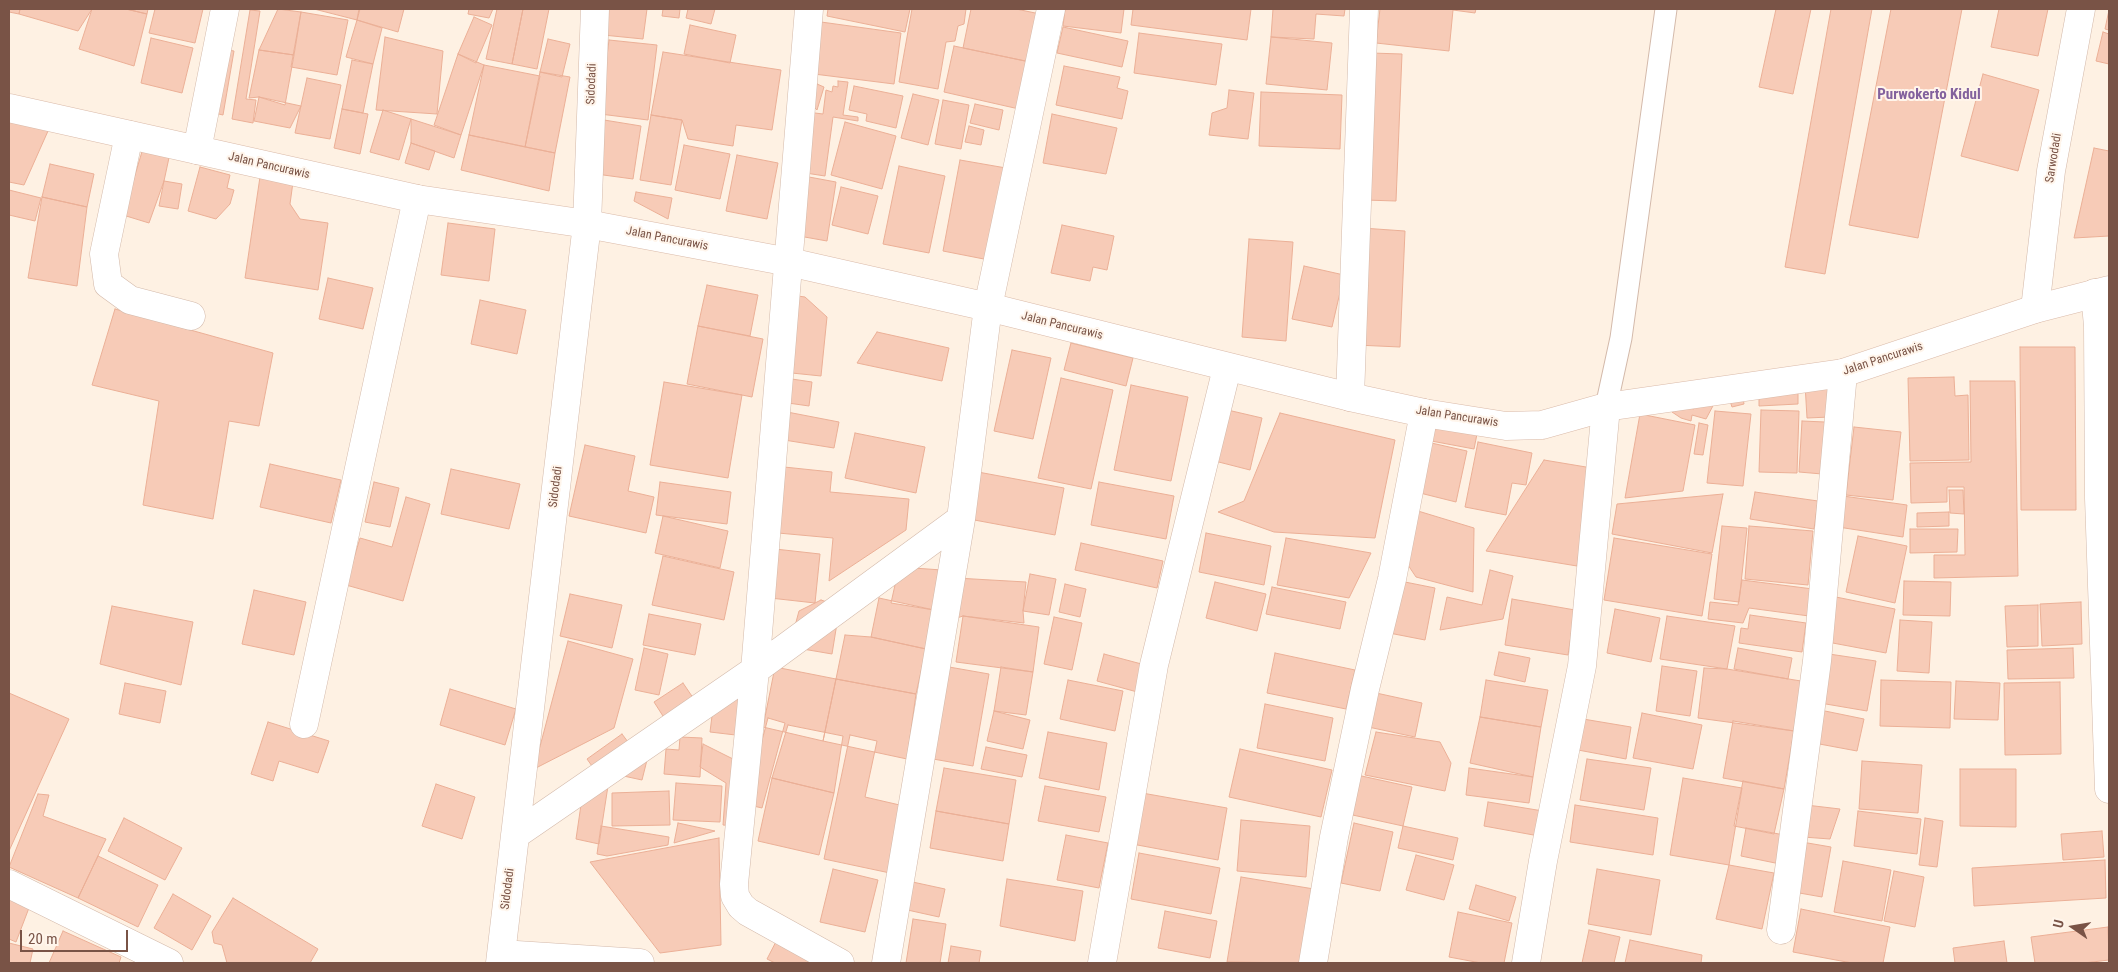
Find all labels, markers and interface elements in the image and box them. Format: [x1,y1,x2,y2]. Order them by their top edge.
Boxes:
street label: Sidodadi [584,63,600,105]
district label: Purwokerto Kidul [1877,86,1981,104]
street label: Sarwodadi [2043,132,2065,184]
street label: Jalan Pancurawis [227,150,311,182]
street label: Jalan Pancurawis [625,224,709,254]
street label: Jalan Pancurawis [1020,309,1104,343]
street label: Jalan Pancurawis [1841,339,1925,379]
street label: Jalan Pancurawis [1415,403,1499,431]
street label: Sidodadi [546,466,566,508]
street label: Sidodadi [498,868,518,910]
north arrow [2048,902,2098,952]
text: U [2050,918,2067,929]
scale bar [22,920,130,952]
text: 20 m [28,930,58,948]

